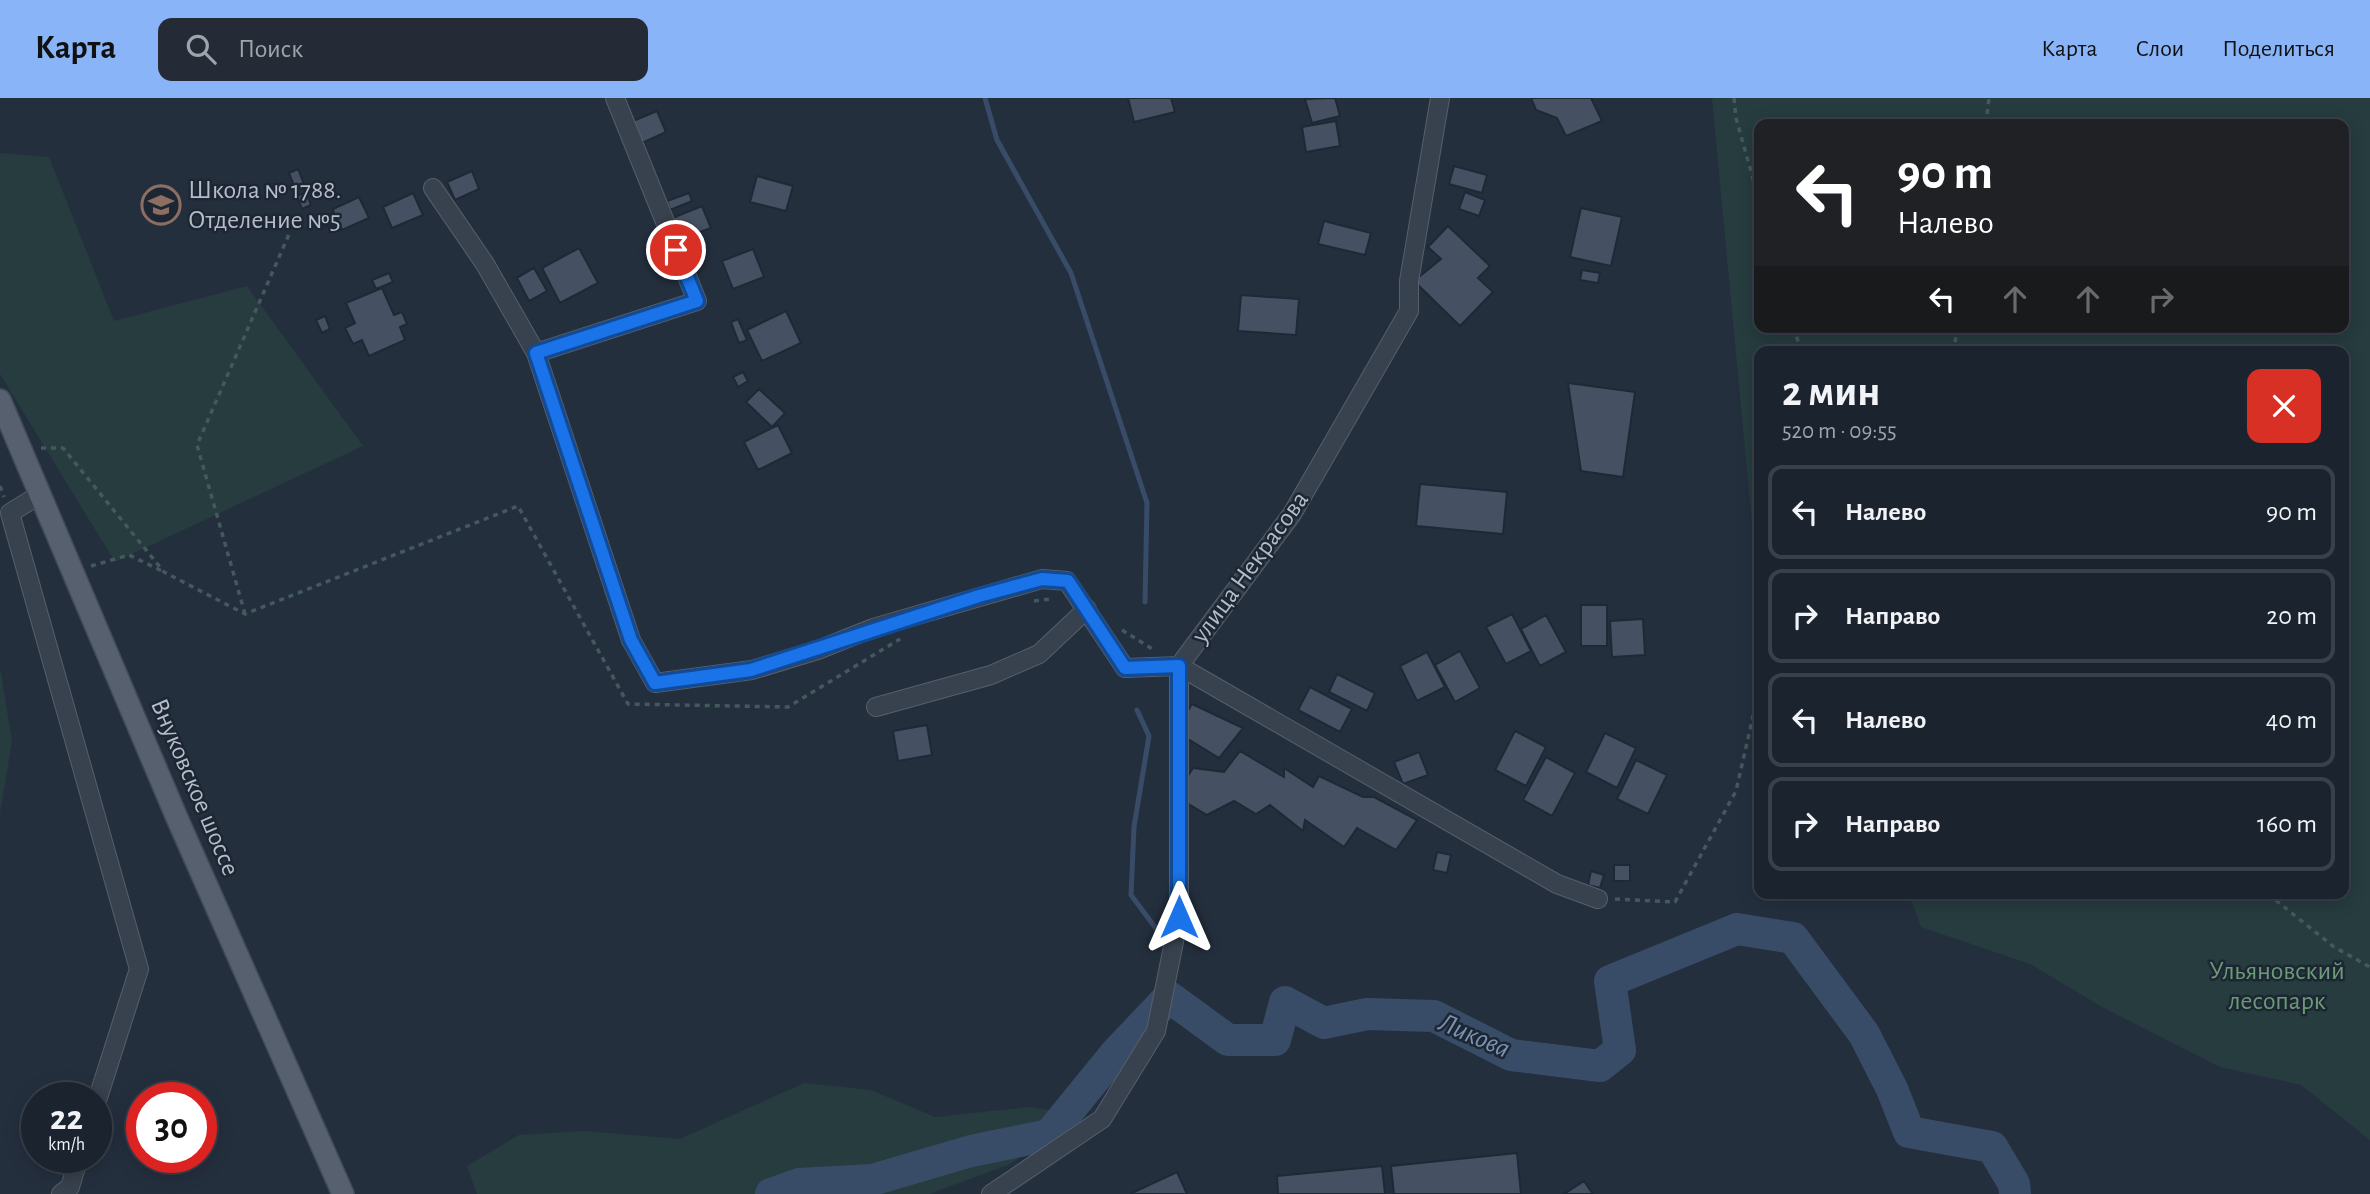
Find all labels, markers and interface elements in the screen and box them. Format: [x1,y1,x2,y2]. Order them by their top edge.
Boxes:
search box [158,18,648,81]
icon: search [182,30,220,68]
text: Карта [35,32,116,65]
text: Поиск [238,36,303,62]
text: Карта [2041,37,2097,61]
text: Слои [2135,37,2184,61]
text: Поделиться [2222,37,2335,61]
icon: left [1782,147,1873,238]
text: 90 m [1897,149,1993,198]
place label: Школа № 1788. Отделение №5 [188,177,342,233]
school or university icon: Школа № 1788. Отделение №5 [140,184,182,226]
text: Налево [1897,207,1994,239]
pin [646,220,706,280]
icon: arrive [657,231,695,269]
icon: left [1923,280,1961,318]
icon: ahead [1996,280,2034,318]
icon: ahead [2069,280,2107,318]
icon: right [2142,280,2180,318]
button: close [2247,369,2321,443]
text: 2 мин [1782,371,1880,413]
text: 520 m · 09:55 [1782,420,1897,443]
street label: улица Некрасова [1186,487,1313,648]
icon: left [1786,493,1824,531]
text: Налево [1845,499,1926,525]
text: 90 m [2266,499,2317,525]
icon: right [1786,597,1824,635]
text: Направо [1845,603,1940,629]
text: 20 m [2266,603,2317,629]
street label: Внуковское шоссе [146,695,244,879]
icon: left [1786,701,1824,739]
text: Налево [1845,707,1926,733]
text: 40 m [2266,707,2317,733]
icon: right [1786,805,1824,843]
text: Направо [1845,811,1940,837]
text: 160 m [2257,811,2317,837]
position arrow [1142,880,1216,954]
park label: Ульяновский лесопарк [2209,958,2345,1014]
water label: Ликова [1433,1008,1514,1063]
speed limit sign: 30 [126,1082,217,1173]
text: 22 [50,1101,83,1136]
text: km/h [48,1136,85,1154]

